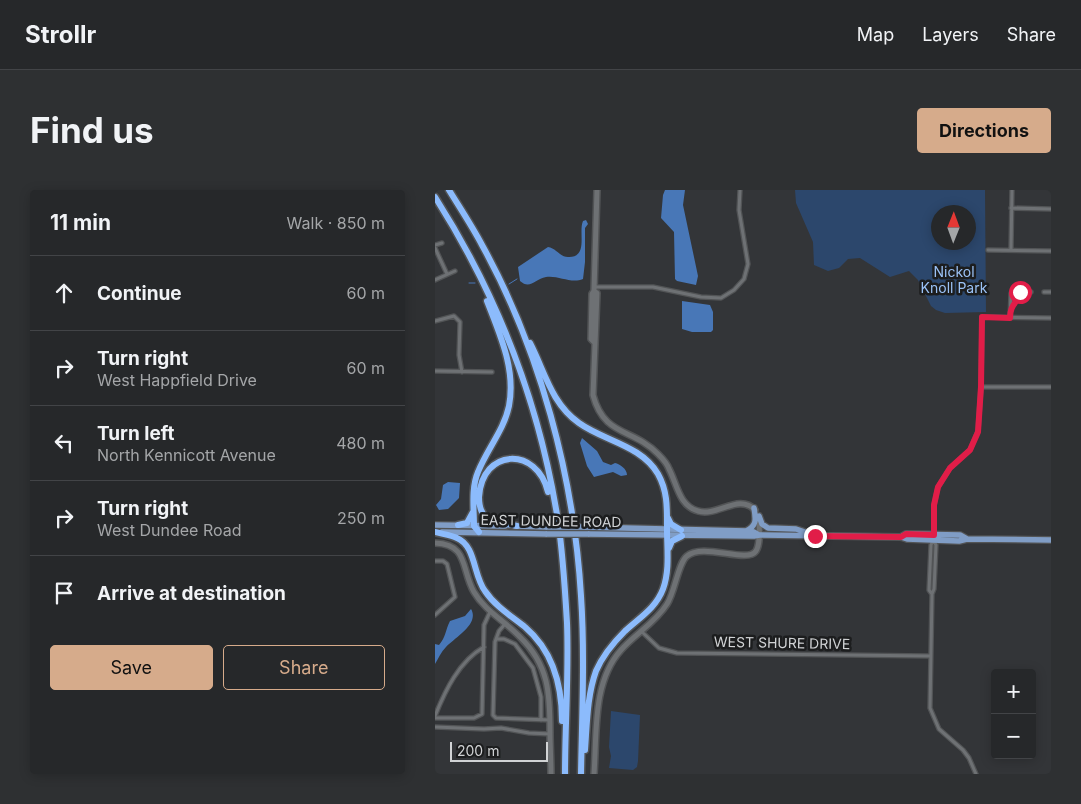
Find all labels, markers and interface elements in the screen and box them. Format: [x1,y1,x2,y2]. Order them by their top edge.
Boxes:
text: Strollr [25,20,96,49]
text: Map [857,24,894,45]
text: Layers [922,24,979,45]
text: Share [1007,24,1056,45]
button: Directions [917,108,1051,153]
text: Find us [30,109,154,151]
north arrow [931,205,976,250]
text: 11 min [50,210,111,235]
text: Walk · 850 m [287,213,385,233]
park label: Nickol Knoll Park [921,263,988,296]
icon: ahead [50,279,78,307]
route start [1009,281,1032,304]
text: Continue [97,282,182,305]
text: 60 m [346,283,385,303]
text: Turn right [97,347,188,370]
icon: right [50,354,78,382]
text: 60 m [346,358,385,378]
text: West Happfield Drive [97,370,257,390]
text: Turn left [97,422,175,445]
icon: left [50,429,78,457]
text: 480 m [336,433,385,453]
text: North Kennicott Avenue [97,445,276,465]
text: Turn right [97,497,188,520]
icon: right [50,504,78,532]
text: 250 m [337,508,385,528]
street label: EAST DUNDEE ROAD [480,511,622,530]
text: West Dundee Road [97,520,241,540]
route end [804,525,827,548]
icon: arrive [50,579,78,607]
text: Arrive at destination [97,582,286,605]
street label: WEST SHURE DRIVE [714,633,850,652]
button: Save [50,645,213,690]
button: Share [223,645,385,690]
map controls [991,669,1036,759]
button: + [991,669,1036,714]
button: − [991,714,1036,759]
scale bar [450,739,547,762]
text: 200 m [457,742,499,759]

